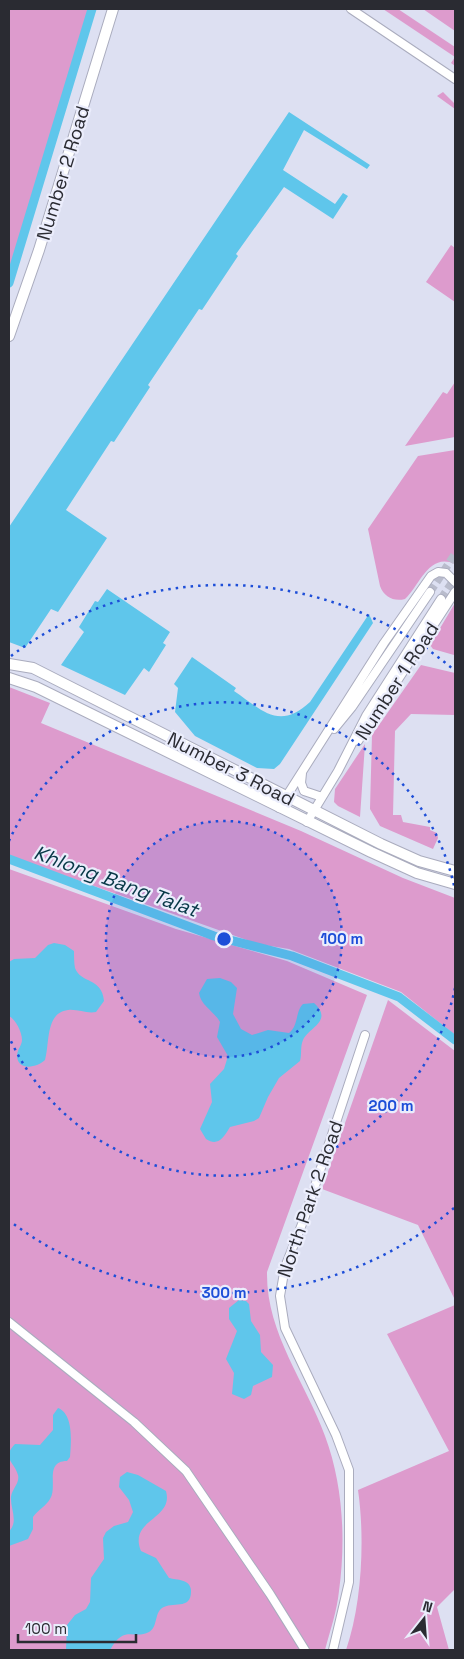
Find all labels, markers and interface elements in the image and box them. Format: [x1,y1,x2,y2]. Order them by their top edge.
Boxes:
street label: Number 2 Road [31,103,95,243]
street label: Number 1 Road [350,617,444,745]
street label: Number 3 Road [163,726,299,812]
water label: Khlong Bang Talat [30,839,203,923]
text: 100 m [321,929,363,948]
centre of rings [215,930,233,948]
text: 200 m [369,1096,413,1115]
street label: North Park 2 Road [271,1117,349,1281]
text: 300 m [201,1283,247,1302]
north arrow [399,1594,449,1644]
text: N [421,1597,435,1617]
scale bar [18,1612,135,1644]
text: 100 m [25,1619,67,1638]

